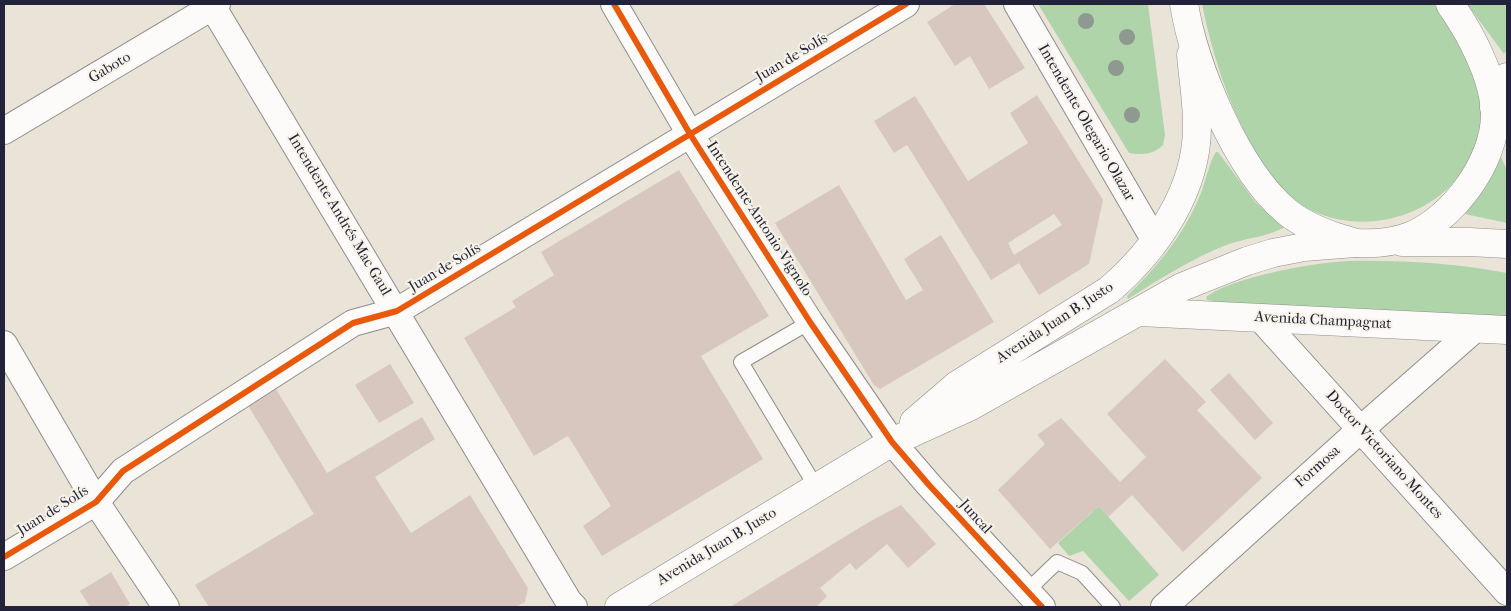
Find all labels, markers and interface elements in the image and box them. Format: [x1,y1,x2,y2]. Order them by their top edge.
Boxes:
street label: Juan de Solís [753,29,831,87]
street label: Intendente Olegario Olazar [1034,41,1138,205]
street label: Gaboto [86,48,134,88]
street label: Intendente Andrés Mac Gaul [283,131,395,299]
street label: Intendente Antonio Vignolo [702,138,816,300]
street label: Juan de Solís [406,239,484,297]
street label: Avenida Juan B. Justo [993,278,1117,368]
street label: Avenida Champagnat [1254,308,1392,334]
street label: Doctor Victoriano Montes [1322,387,1446,523]
street label: Formosa [1292,442,1344,492]
street label: Juan de Solís [14,482,92,540]
street label: Juncal [955,496,995,538]
street label: Avenida Juan B. Justo [654,504,780,590]

